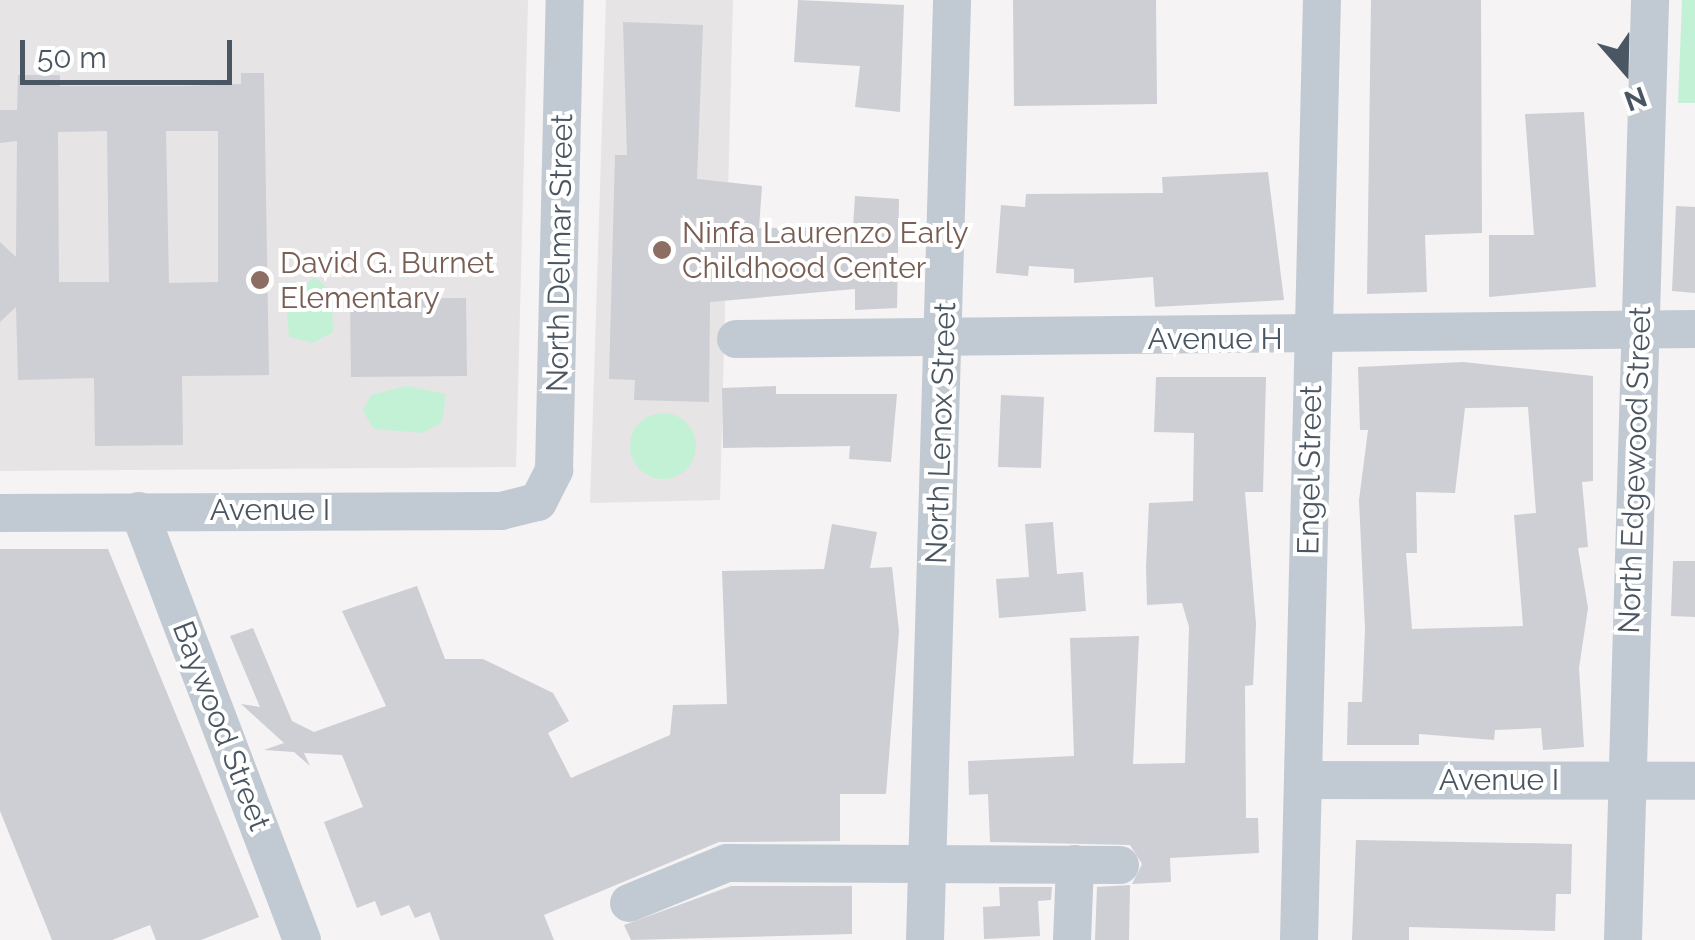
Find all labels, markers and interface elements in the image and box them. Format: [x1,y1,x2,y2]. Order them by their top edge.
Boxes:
scale bar [25,20,238,82]
north arrow [1575,20,1675,120]
text: 50 m [37,40,107,75]
text: N [1620,80,1651,118]
street label: North Delmar Street [540,113,580,393]
place label: Ninfa Laurenzo Early Childhood Center [682,215,969,286]
marker: Ninfa Laurenzo Early Childhood Center [651,239,673,261]
place label: David G. Burnet Elementary [280,245,494,316]
marker: David G. Burnet Elementary [249,269,271,291]
street label: North Lenox Street [918,302,964,564]
street label: North Edgewood Street [1611,306,1659,634]
street label: Avenue H [1147,321,1283,357]
street label: Engel Street [1291,384,1329,556]
street label: Avenue I [210,492,330,528]
street label: Baywood Street [165,616,277,836]
street label: Avenue I [1439,762,1559,798]

